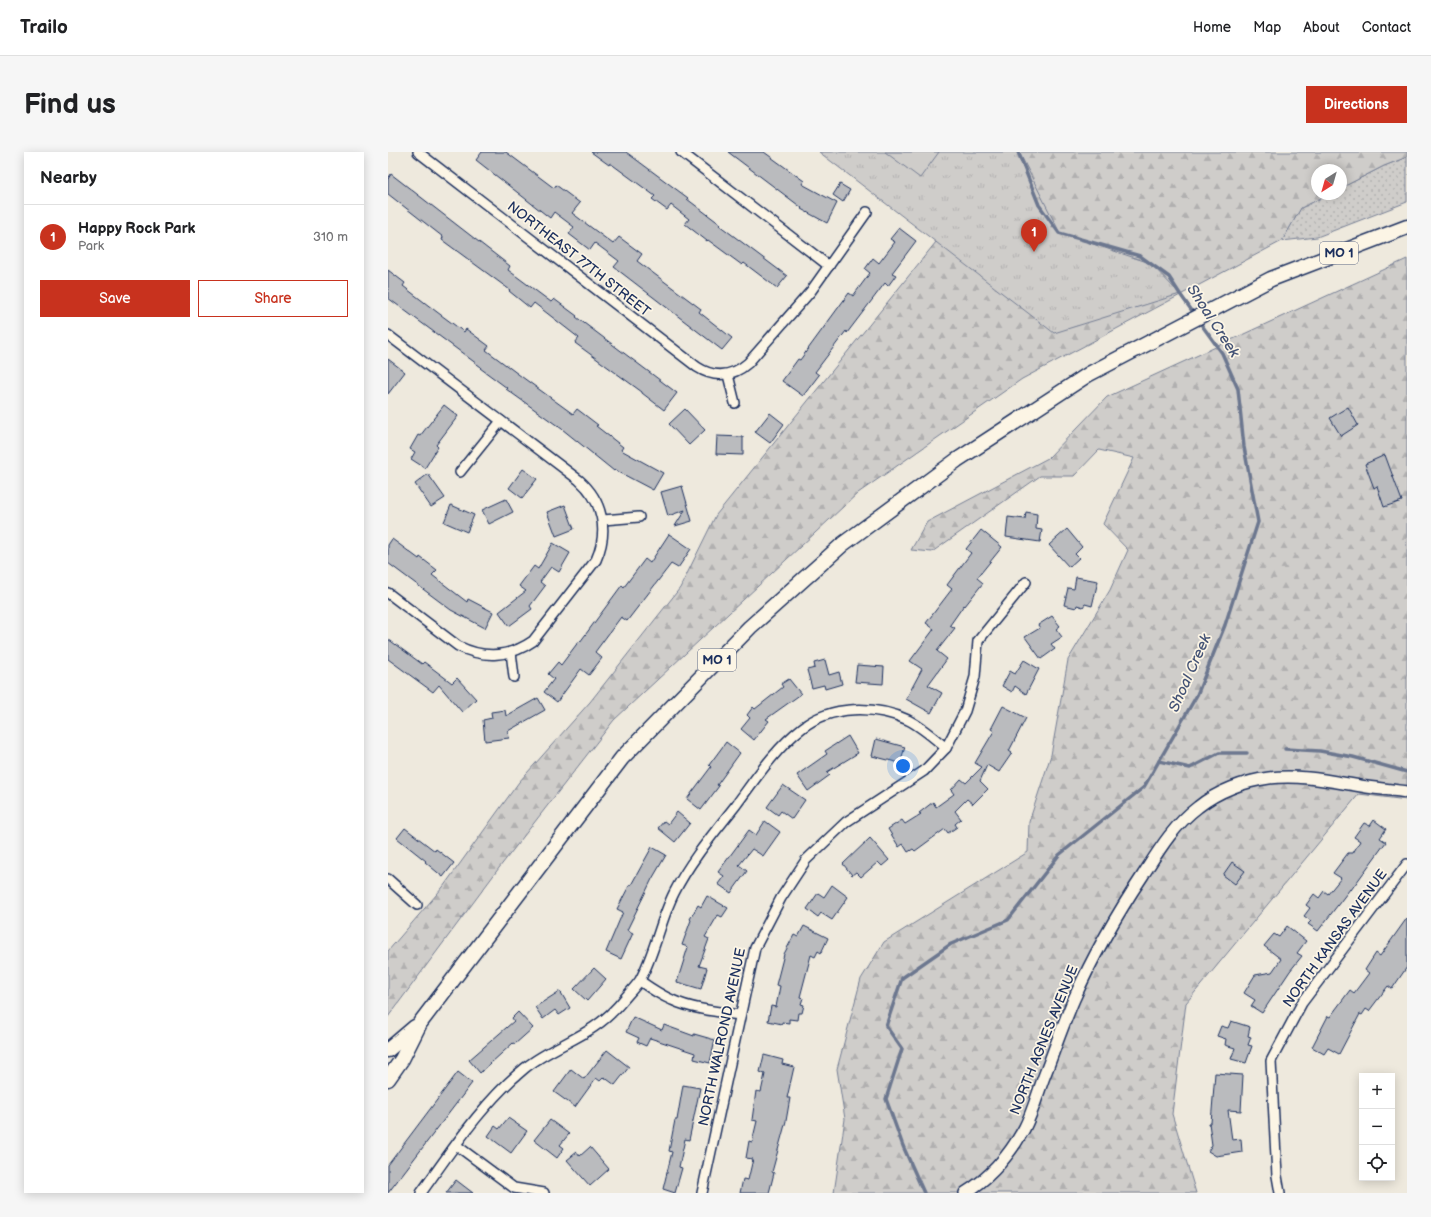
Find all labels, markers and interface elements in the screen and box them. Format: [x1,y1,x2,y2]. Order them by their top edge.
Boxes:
text: Trailo [20,16,68,39]
text: Home [1193,19,1231,36]
text: Map [1253,19,1281,36]
text: About [1303,19,1340,36]
text: Contact [1362,19,1411,36]
button: Directions [1306,86,1407,123]
text: Find us [24,88,116,121]
north arrow [1311,164,1347,200]
text: Nearby [40,168,97,188]
street label: NORTHEAST 77TH STREET [504,198,654,321]
text: Happy Rock Park [78,219,195,238]
pin: 1 [1021,219,1047,252]
text: 1 [50,229,56,245]
text: 310 m [313,229,348,245]
text: Park [78,238,104,254]
road number: MO 1 [1320,242,1358,264]
button: Save [40,280,190,317]
button: Share [198,280,348,317]
water label: Shoal Creek [1182,281,1244,362]
water label: Shoal Creek [1164,630,1216,715]
road number: MO 1 [698,649,736,671]
your location [893,756,913,776]
street label: NORTH KANSAS AVENUE [1279,866,1391,1010]
street label: NORTH WALROND AVENUE [695,946,749,1128]
street label: NORTH AGNES AVENUE [1006,963,1082,1117]
map controls [1359,1073,1395,1181]
button: + [1359,1073,1395,1109]
button: − [1359,1109,1395,1145]
button: locate [1359,1145,1395,1181]

